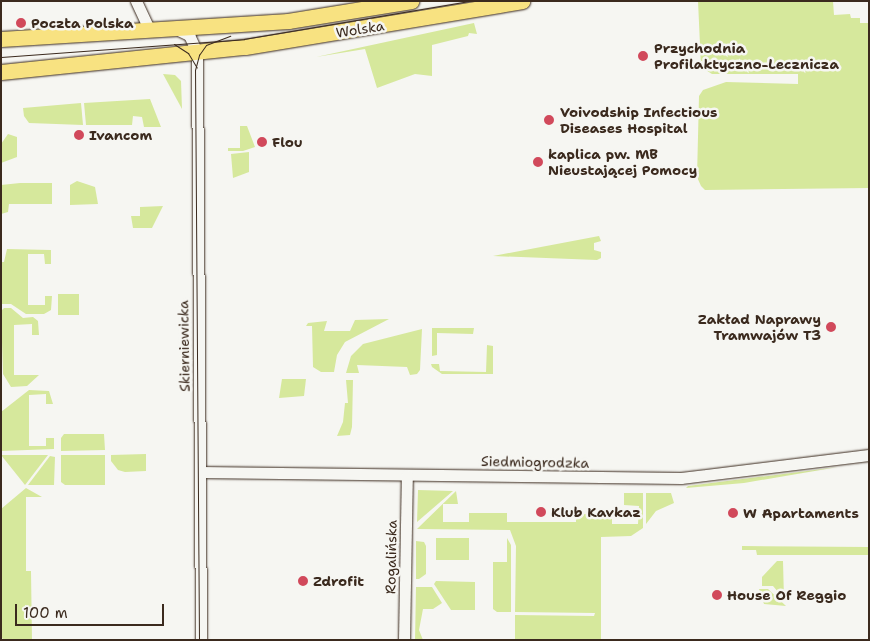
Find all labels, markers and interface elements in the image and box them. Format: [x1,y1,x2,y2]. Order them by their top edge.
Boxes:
place label: Poczta Polska [31,15,134,31]
marker: Poczta Polska [15,17,27,29]
street label: Wolska [335,17,385,41]
place label: Przychodnia Profilaktyczno-Lecznicza [654,40,839,72]
marker: Przychodnia Profilaktyczno-Lecznicza [636,49,650,63]
place label: Voivodship Infectious Diseases Hospital [560,104,717,136]
marker: Voivodship Infectious Diseases Hospital [542,113,556,127]
place label: Ivancom [89,127,152,143]
marker: Ivancom [73,129,85,141]
place label: Flou [272,134,303,150]
marker: Flou [256,136,268,148]
place label: kaplica pw. MB Nieustającej Pomocy [548,146,697,178]
marker: kaplica pw. MB Nieustającej Pomocy [532,156,544,168]
street label: Skierniewicka [175,300,193,392]
place label: Zakład Naprawy Tramwajów T3 [698,311,821,344]
marker: Zakład Naprawy Tramwajów T3 [825,321,837,333]
street label: Siedmiogrodzka [481,453,589,471]
place label: Klub Kavkaz [551,504,641,520]
place label: W Apartaments [743,505,859,521]
marker: Klub Kavkaz [535,506,547,518]
marker: W Apartaments [727,507,739,519]
street label: Rogalińska [382,520,400,594]
place label: Zdrofit [313,573,364,589]
marker: Zdrofit [297,575,309,587]
place label: House Of Reggio [727,587,846,603]
marker: House Of Reggio [711,589,723,601]
scale bar [18,594,166,626]
text: 100 m [23,603,68,623]

